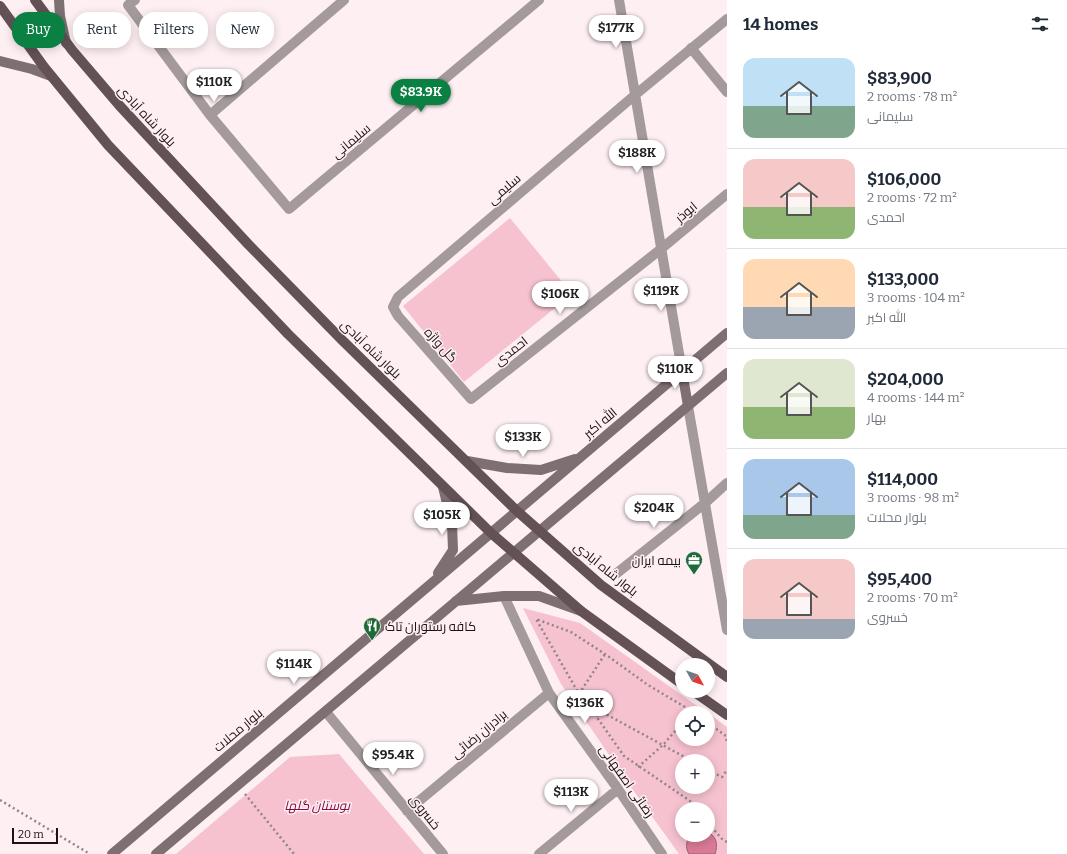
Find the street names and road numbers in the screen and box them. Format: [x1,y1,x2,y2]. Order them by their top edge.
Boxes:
street label: بلوار شاه آبادی [115,82,179,150]
street label: سلیمانی [329,120,373,162]
street label: سلیمی [484,171,524,207]
street label: ابوذر [671,198,700,226]
street label: بلوار شاه آبادی [338,317,404,381]
street label: گل واژه [421,324,461,366]
street label: احمدی [491,333,531,369]
street label: الله اکبر [579,404,620,442]
street label: بلوار شاه آبادی [571,539,641,599]
street label: بلوار محلات [210,705,266,755]
street label: برادران رضائی [448,706,510,762]
street label: رضائی اصفهانی [596,742,658,820]
street label: خسروی [406,791,444,833]

